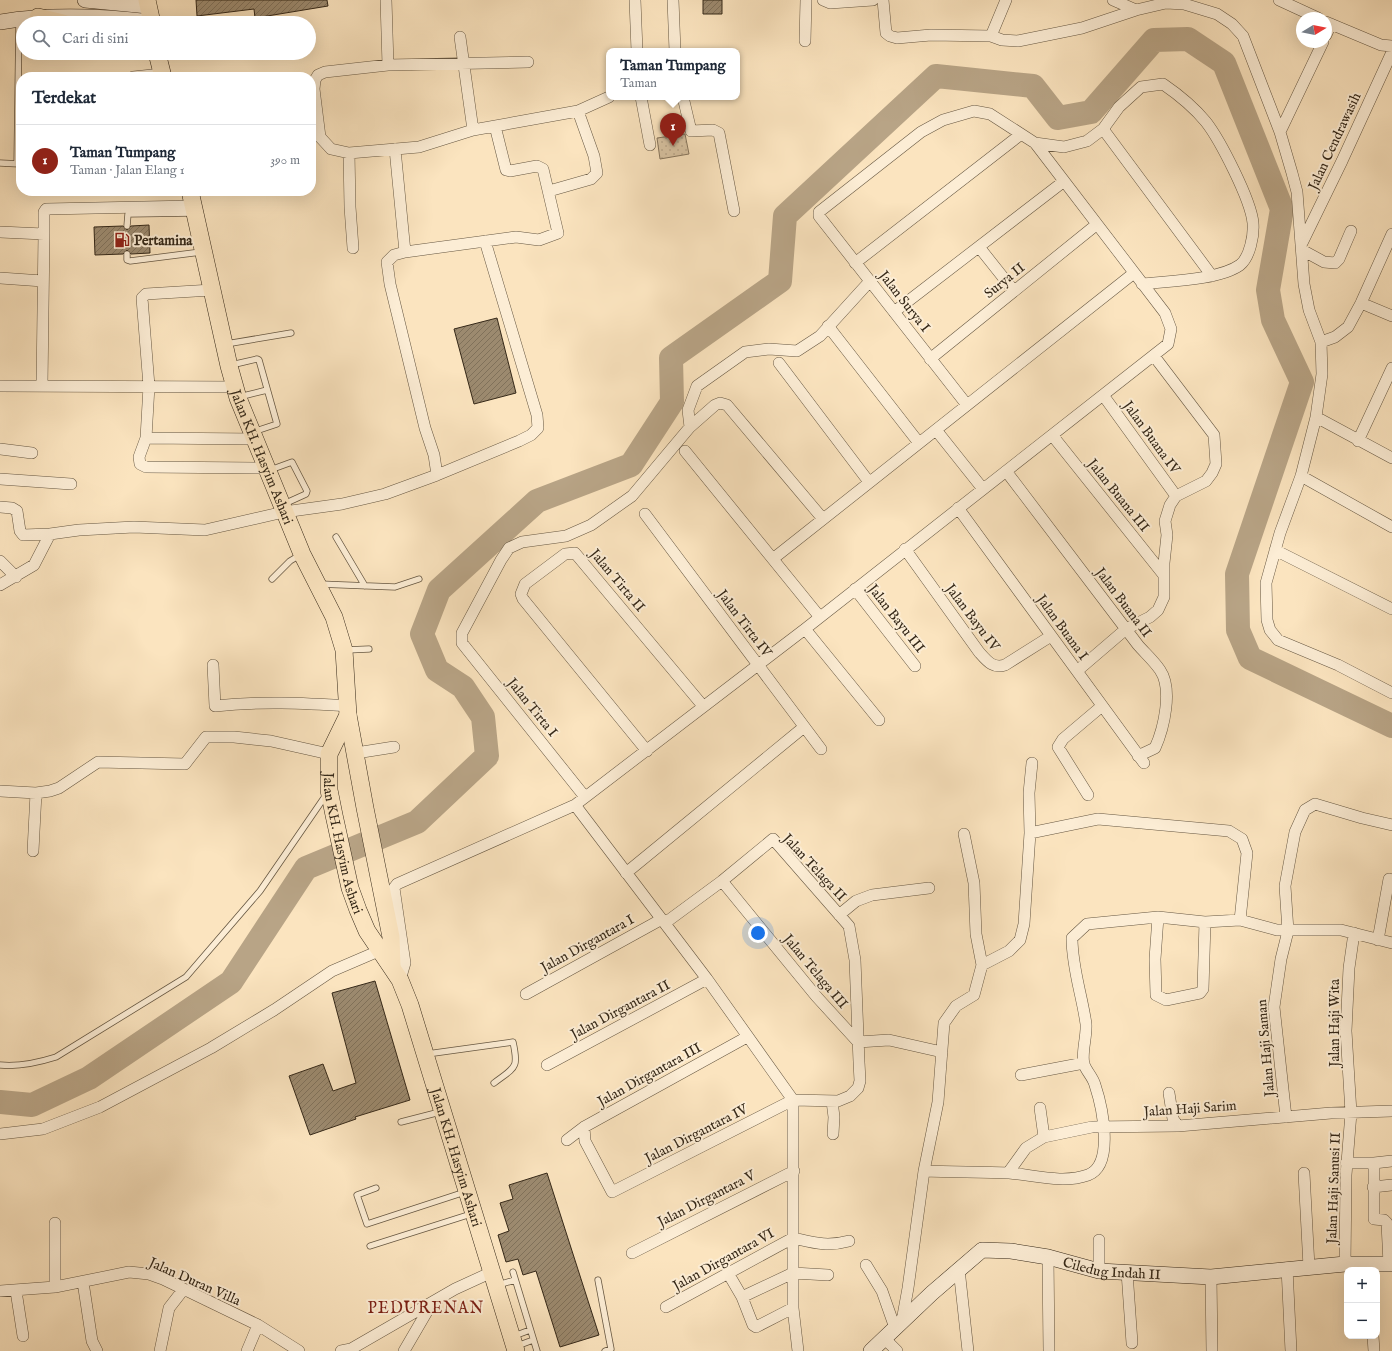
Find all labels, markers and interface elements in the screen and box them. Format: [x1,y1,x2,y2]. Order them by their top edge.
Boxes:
north arrow [1296,12,1332,48]
search box [16,16,316,60]
icon: search [30,27,52,49]
text: Cari di sini [62,29,129,48]
popup [606,48,740,100]
text: Taman Tumpang [620,56,726,75]
text: Taman [620,75,657,92]
text: Terdekat [32,88,96,109]
street label: Jalan Cendrawasih [1304,89,1366,195]
pin: 1 [660,113,686,146]
text: Taman Tumpang [70,143,175,162]
text: 1 [43,152,47,169]
text: 390 m [270,152,300,169]
text: Taman · Jalan Elang 1 [70,162,185,179]
fuel station icon: Pertamina [113,231,131,249]
place label: Pertamina [134,232,193,250]
street label: Surya II [981,259,1029,303]
street label: Jalan Surya I [873,266,934,336]
street label: Jalan KH. Hasyim Ashari [225,385,297,528]
street label: Jalan Buana IV [1117,396,1184,478]
street label: Jalan Buana III [1082,454,1153,536]
street label: Jalan Tirta II [584,544,649,616]
street label: Jalan Buana II [1090,562,1155,641]
street label: Jalan Bayu III [863,579,929,657]
street label: Jalan Bayu IV [940,579,1004,655]
street label: Jalan Tirta IV [712,585,776,662]
street label: Jalan Buana I [1031,590,1092,664]
street label: Jalan Tirta I [502,673,561,741]
street label: Jalan KH. Hasyim Ashari [319,770,367,917]
street label: Jalan Telaga II [777,829,850,905]
street label: Jalan Dirgantara I [536,911,637,978]
your location [748,923,768,943]
street label: Jalan Telaga III [778,929,852,1013]
street label: Jalan Dirgantara II [566,976,673,1045]
street label: Jalan Haji Wita [1326,978,1344,1069]
street label: Jalan Haji Saman [1253,998,1279,1099]
street label: Jalan Dirgantara III [593,1039,705,1112]
street label: Jalan KH. Hasyim Ashari [425,1084,485,1229]
street label: Jalan Haji Sarim [1141,1097,1237,1121]
street label: Jalan Dirgantara IV [640,1100,752,1169]
street label: Jalan Haji Sanusi II [1323,1132,1345,1246]
street label: Jalan Dirgantara V [653,1166,759,1232]
street label: Jalan Dirgantara VI [668,1225,777,1296]
street label: Jalan Duran Villa [144,1253,244,1311]
street label: Ciledug Indah II [1061,1253,1161,1284]
map controls [1344,1267,1380,1339]
button: + [1344,1267,1380,1303]
district label: PEDURENAN [368,1299,484,1319]
button: − [1344,1303,1380,1339]

